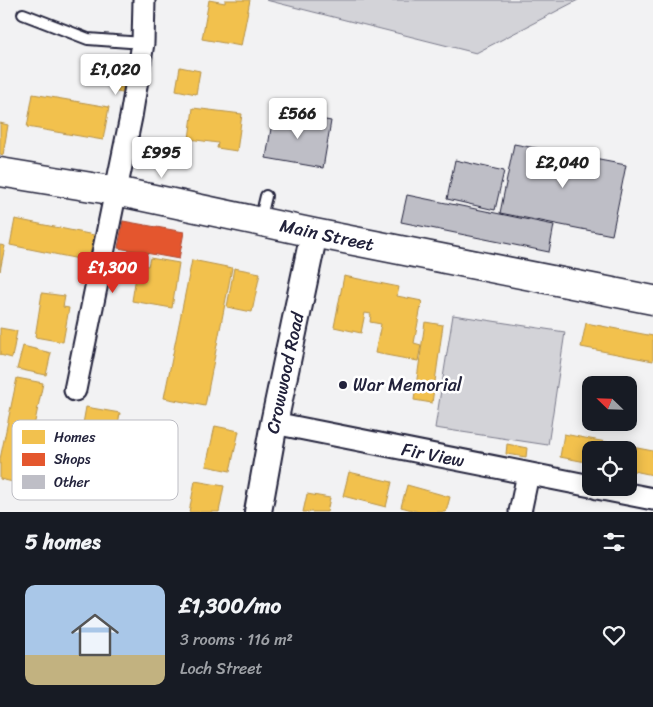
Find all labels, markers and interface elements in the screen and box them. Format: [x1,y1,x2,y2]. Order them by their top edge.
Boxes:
pin: £1,020 [75,54,157,96]
text: £1,020 [91,55,141,84]
pin: £566 [268,98,328,140]
text: £566 [280,99,316,128]
pin: £995 [132,136,192,179]
text: £995 [143,138,181,167]
pin: £2,040 [522,146,604,189]
text: £2,040 [537,148,589,177]
street label: Main Street [277,209,377,261]
pin: £1,300 [72,252,154,294]
text: £1,300 [89,253,137,282]
street label: Crowwood Road [257,308,314,437]
place label: War Memorial [353,369,463,401]
north arrow [582,376,638,431]
map controls [582,376,637,496]
marker: War Memorial [337,379,349,391]
legend [12,420,178,500]
text: Homes [54,425,96,450]
street label: Fir View [399,433,468,477]
button: locate [582,441,637,496]
text: Shops [54,447,91,472]
text: Other [54,470,91,495]
text: 5 homes [25,523,101,561]
icon: filters [600,528,628,556]
text: £1,300/mo [180,587,281,625]
icon: home [65,605,125,665]
icon: heart [600,621,628,649]
text: 3 rooms · 116 m² [180,625,293,654]
text: Loch Street [180,654,263,683]

